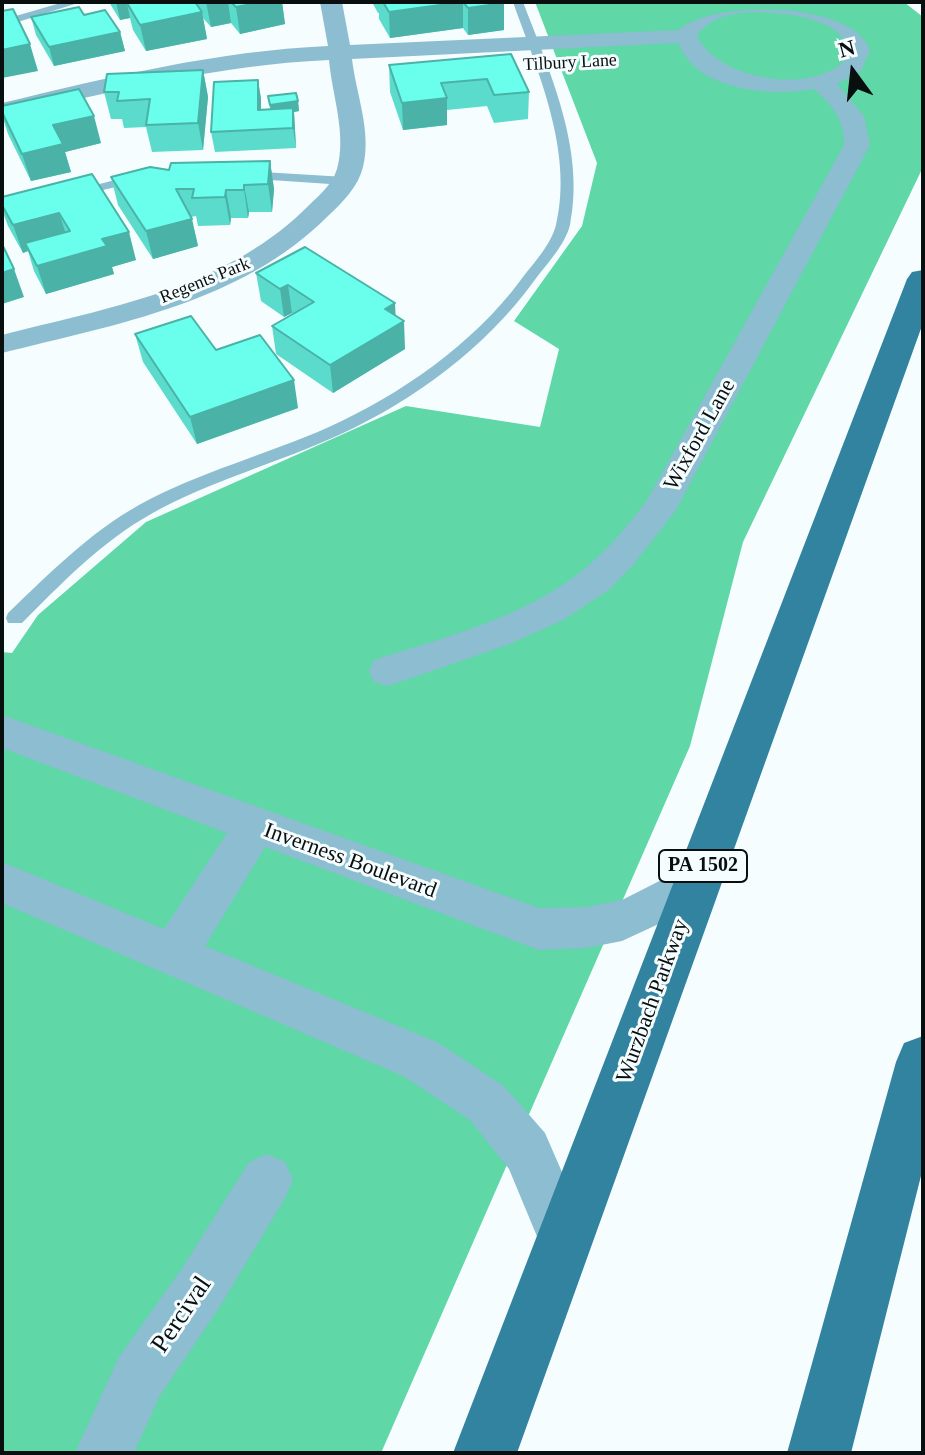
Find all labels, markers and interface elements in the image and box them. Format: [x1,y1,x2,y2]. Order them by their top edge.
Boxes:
north arrow [813,32,893,112]
text: N [836,34,858,62]
street label: Tilbury Lane [523,50,617,76]
street label: Regents Park [157,253,253,309]
street label: Wixford Lane [659,375,741,495]
street label: Inverness Boulevard [260,818,440,904]
road number: PA 1502 [659,850,747,882]
street label: Wurzbach Parkway [611,916,695,1086]
street label: Percival [145,1271,219,1359]

